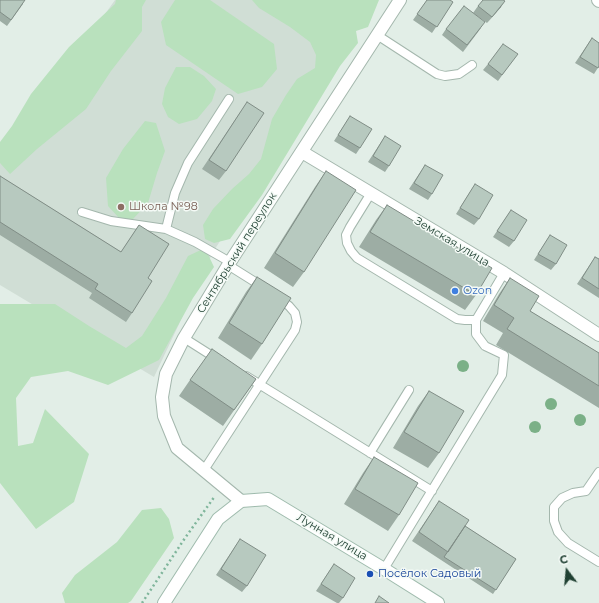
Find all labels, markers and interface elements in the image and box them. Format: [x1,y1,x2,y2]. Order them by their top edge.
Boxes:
street label: Сентябрьский переулок [194,190,280,316]
place label: Школа №98 [129,200,198,214]
marker: Школа №98 [116,202,126,212]
street label: Земская улица [412,214,492,270]
place label: Ozon [463,284,492,298]
marker: Ozon [450,286,460,296]
street label: Лунная улица [294,511,370,563]
north arrow [547,551,587,591]
text: С [558,552,569,567]
place label: Посёлок Садовый [378,567,481,581]
marker: Посёлок Садовый [365,569,375,579]

